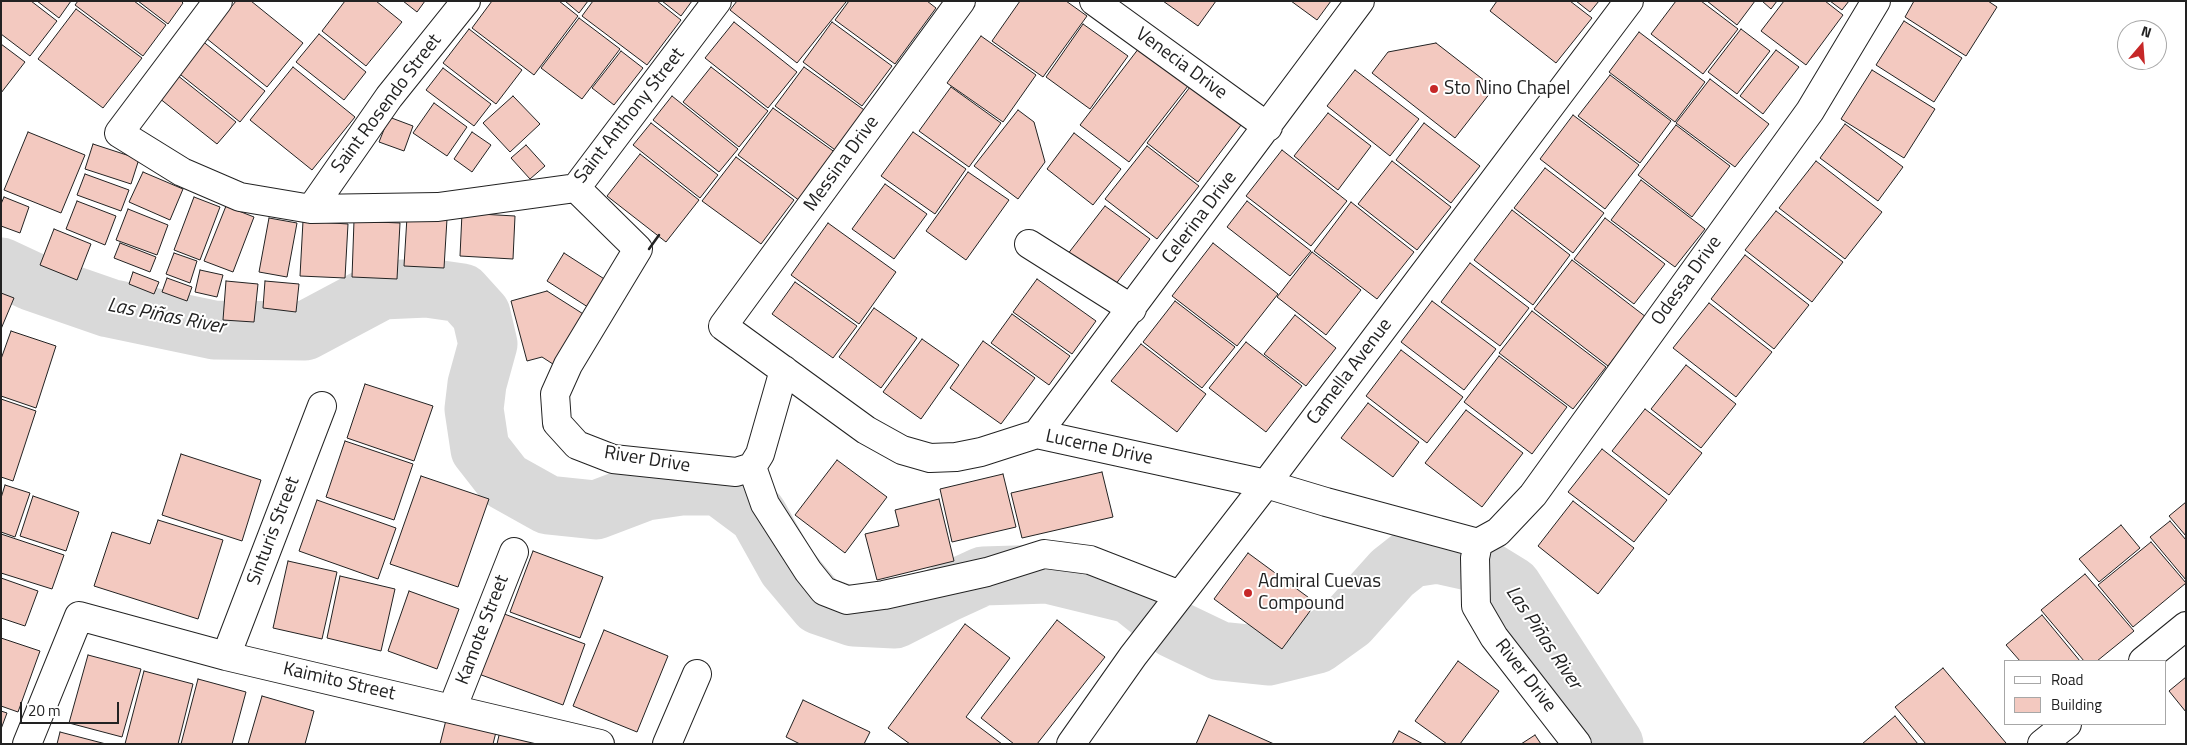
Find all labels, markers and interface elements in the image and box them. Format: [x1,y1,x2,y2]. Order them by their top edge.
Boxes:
north arrow [2117,20,2167,70]
text: N [2139,20,2154,43]
street label: Venecia Drive [1131,23,1231,105]
street label: Saint Rosendo Street [327,30,447,178]
street label: Saint Anthony Street [570,44,690,188]
place label: Sto Nino Chapel [1444,78,1570,100]
marker: Sto Nino Chapel [1428,83,1440,95]
street label: Messina Drive [800,112,884,216]
street label: Celerina Drive [1158,167,1242,269]
street label: Odessa Drive [1647,232,1727,330]
water label: Las Piñas River [105,294,227,340]
street label: Camella Avenue [1303,314,1397,430]
street label: Lucerne Drive [1043,426,1155,470]
street label: River Drive [602,442,692,478]
street label: Sinturis Street [243,474,305,588]
place label: Admiral Cuevas Compound [1258,571,1381,615]
street label: Kamote Street [452,572,514,688]
water label: Las Piñas River [1500,582,1586,694]
marker: Admiral Cuevas Compound [1242,587,1254,599]
street label: River Drive [1489,635,1561,717]
street label: Kaimito Street [281,658,397,706]
legend [2004,660,2167,725]
text: Road [2051,668,2083,691]
scale bar [22,692,121,724]
text: Building [2051,693,2102,716]
text: 20 m [28,699,61,722]

